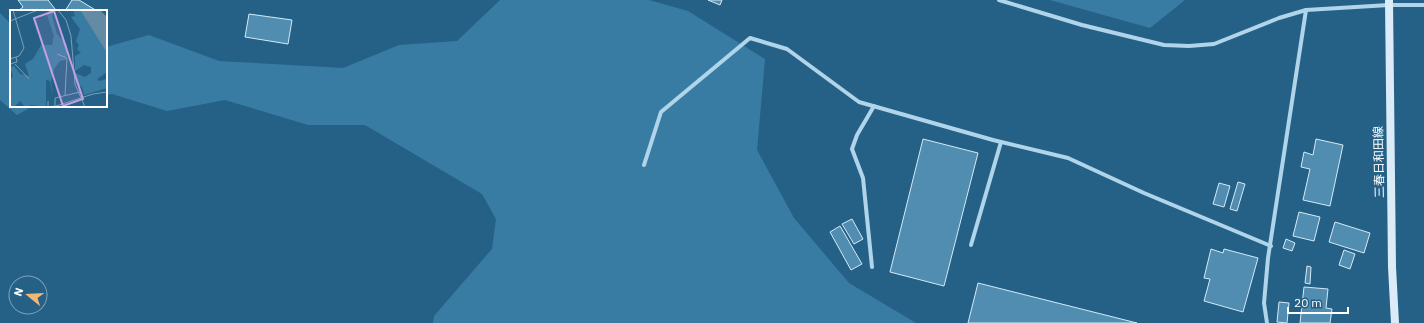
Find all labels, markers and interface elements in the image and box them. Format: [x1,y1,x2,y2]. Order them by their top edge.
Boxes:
inset map [10,10,107,107]
street label: 三春日和田線 [1370,126,1387,198]
north arrow [8,275,48,315]
text: N [11,286,26,298]
scale bar [1288,289,1348,315]
text: 20 m [1294,295,1322,310]

